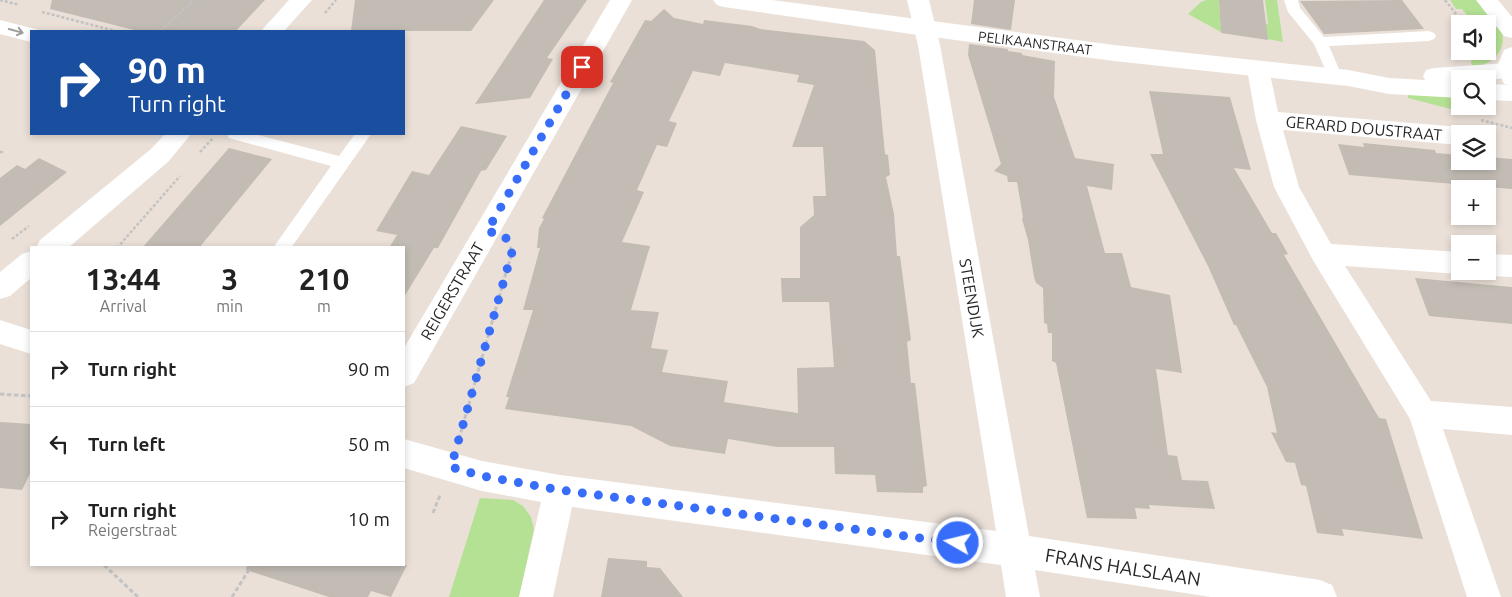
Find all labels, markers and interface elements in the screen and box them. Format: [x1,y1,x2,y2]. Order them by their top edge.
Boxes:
map controls [1451,15,1496,280]
button: sound [1451,15,1496,60]
one-way arrow [7,27,23,36]
street label: PELIKAANSTRAAT [977,28,1093,58]
pin [561,46,603,88]
icon: right [45,50,110,115]
text: 90 m [128,50,206,90]
icon: arrive [568,53,596,81]
button: search [1451,70,1496,115]
text: Turn right [128,91,226,116]
street label: GERARD DOUSTRAAT [1285,112,1443,144]
button: layers [1451,125,1496,170]
button: + [1451,180,1496,225]
button: − [1451,235,1496,280]
street label: REIGERSTRAAT [417,239,487,343]
street label: STEENDIJK [956,257,988,339]
text: 13:44 [86,262,161,296]
text: 3 [221,262,238,296]
text: 210 [299,262,349,296]
text: Arrival [100,297,146,315]
text: min [216,297,243,315]
text: m [317,297,331,315]
icon: right [45,355,73,383]
text: Turn right [88,358,176,380]
text: 90 m [348,358,390,380]
icon: left [45,430,73,458]
text: Turn left [88,433,166,455]
text: 50 m [348,433,390,455]
text: Turn right [88,499,176,521]
icon: right [45,505,73,533]
text: 10 m [348,508,390,530]
position arrow [931,516,983,568]
text: Reigerstraat [88,521,177,539]
street label: FRANS HALSLAAN [1044,544,1202,590]

